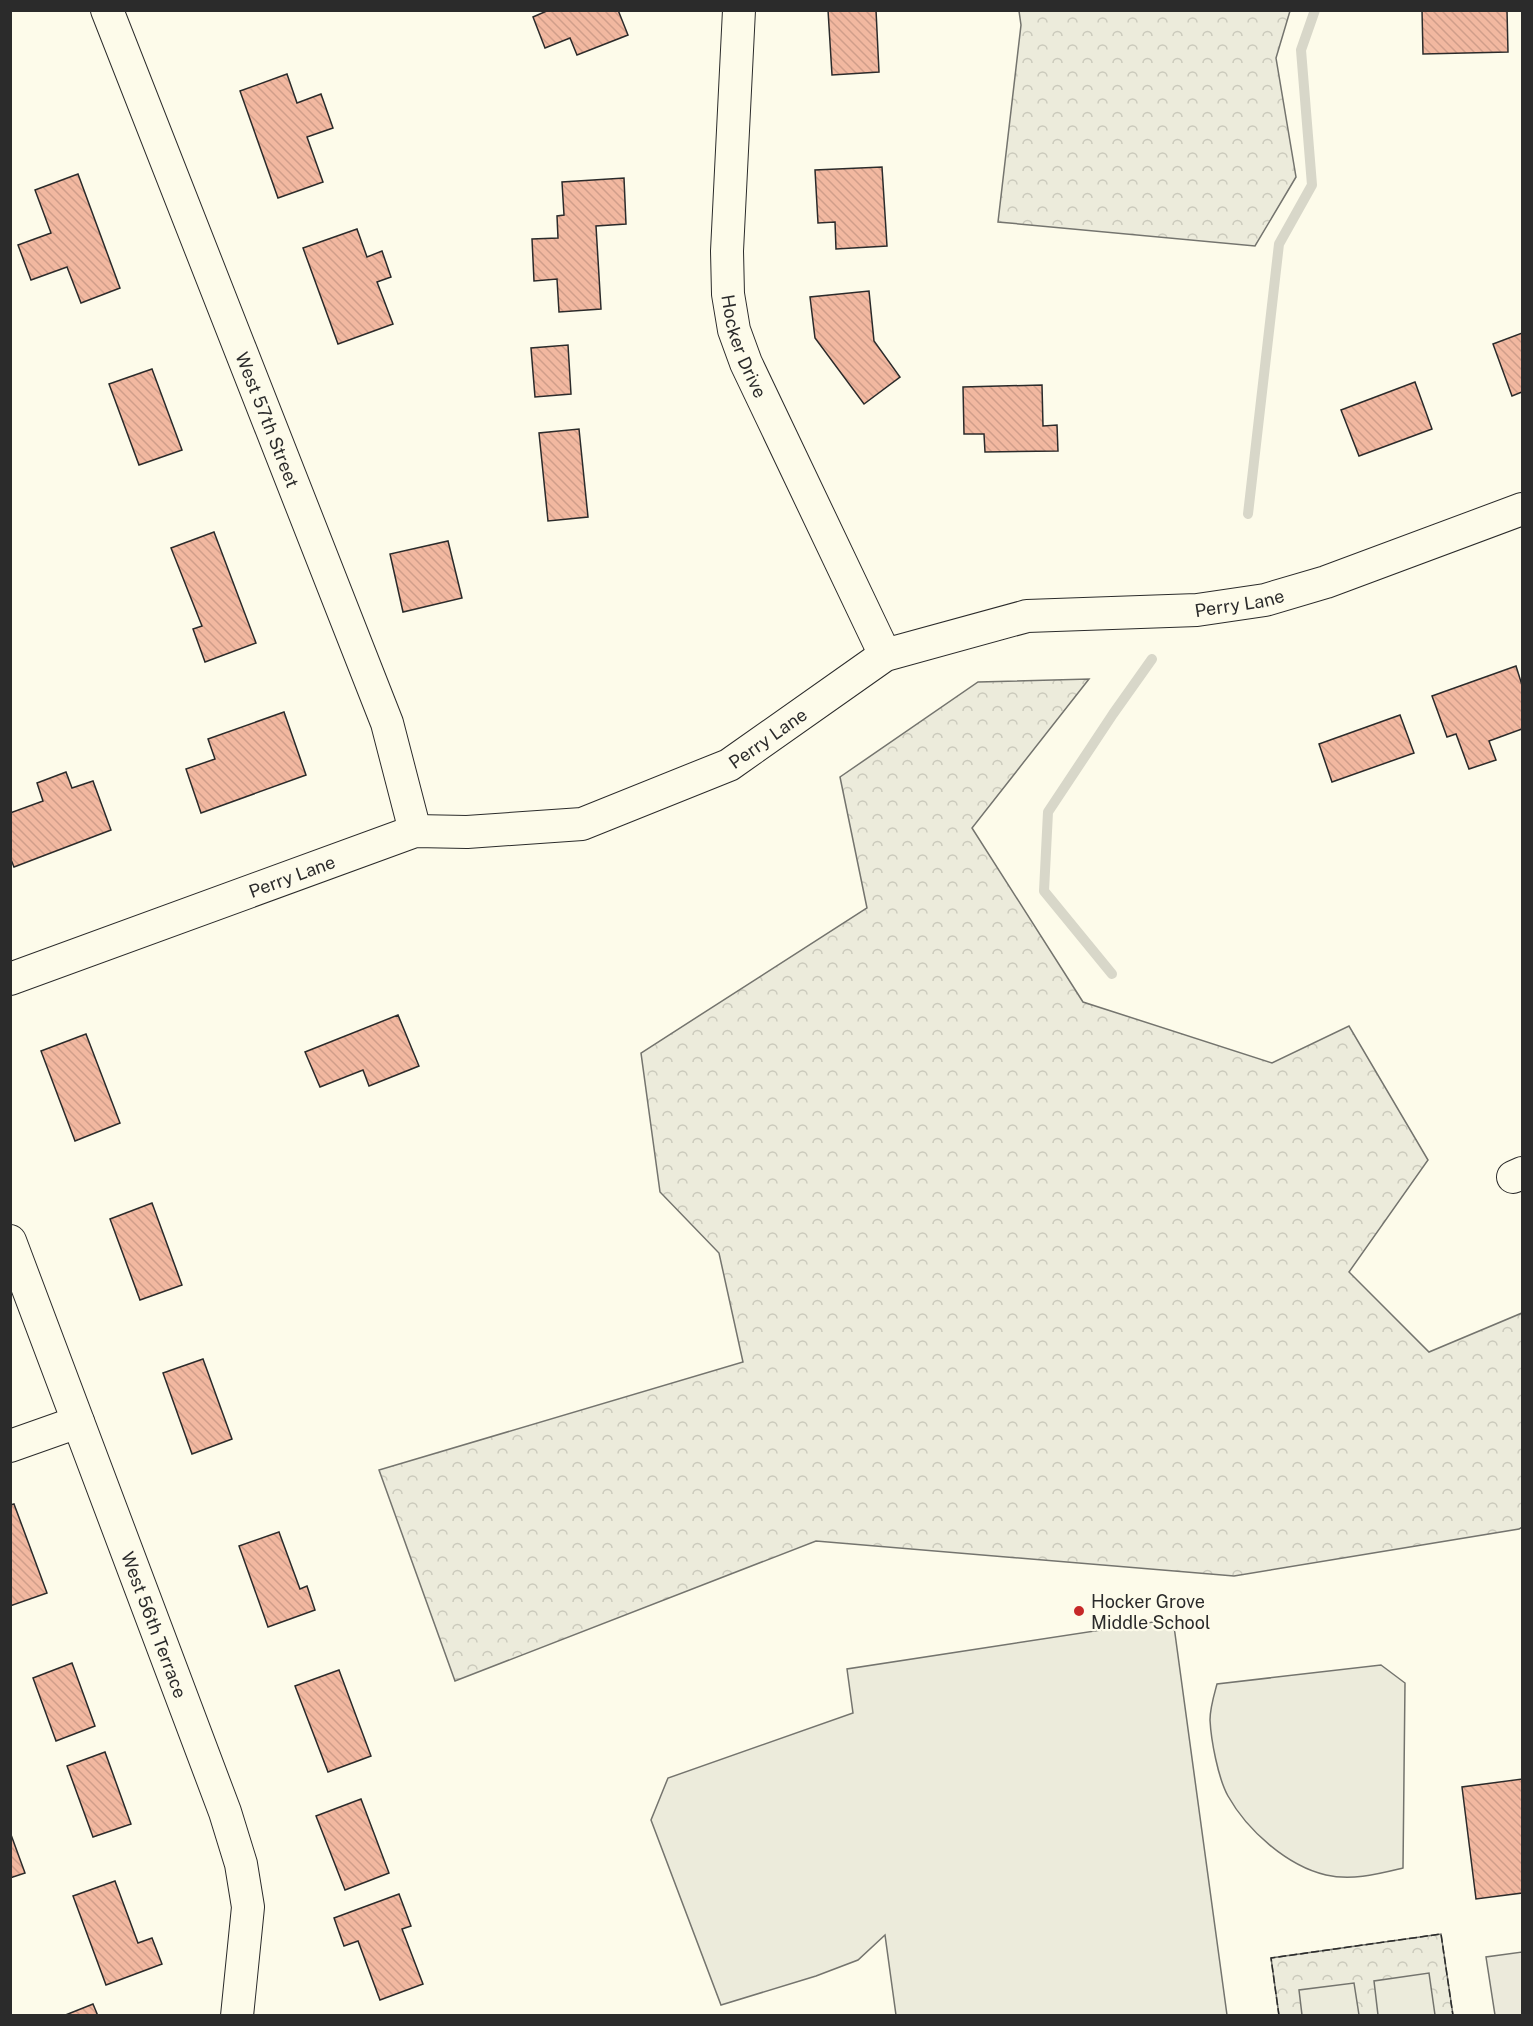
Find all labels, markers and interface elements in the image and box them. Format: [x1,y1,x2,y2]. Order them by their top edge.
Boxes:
street label: Hocker Drive [718,293,771,401]
street label: West 57th Street [232,349,304,490]
street label: Perry Lane [1193,584,1287,621]
street label: Perry Lane [724,703,811,772]
street label: Perry Lane [246,851,338,901]
street label: West 56th Terrace [117,1549,192,1701]
place label: Hocker Grove Middle School [1091,1591,1210,1633]
marker: Hocker Grove Middle School [1072,1604,1086,1618]

